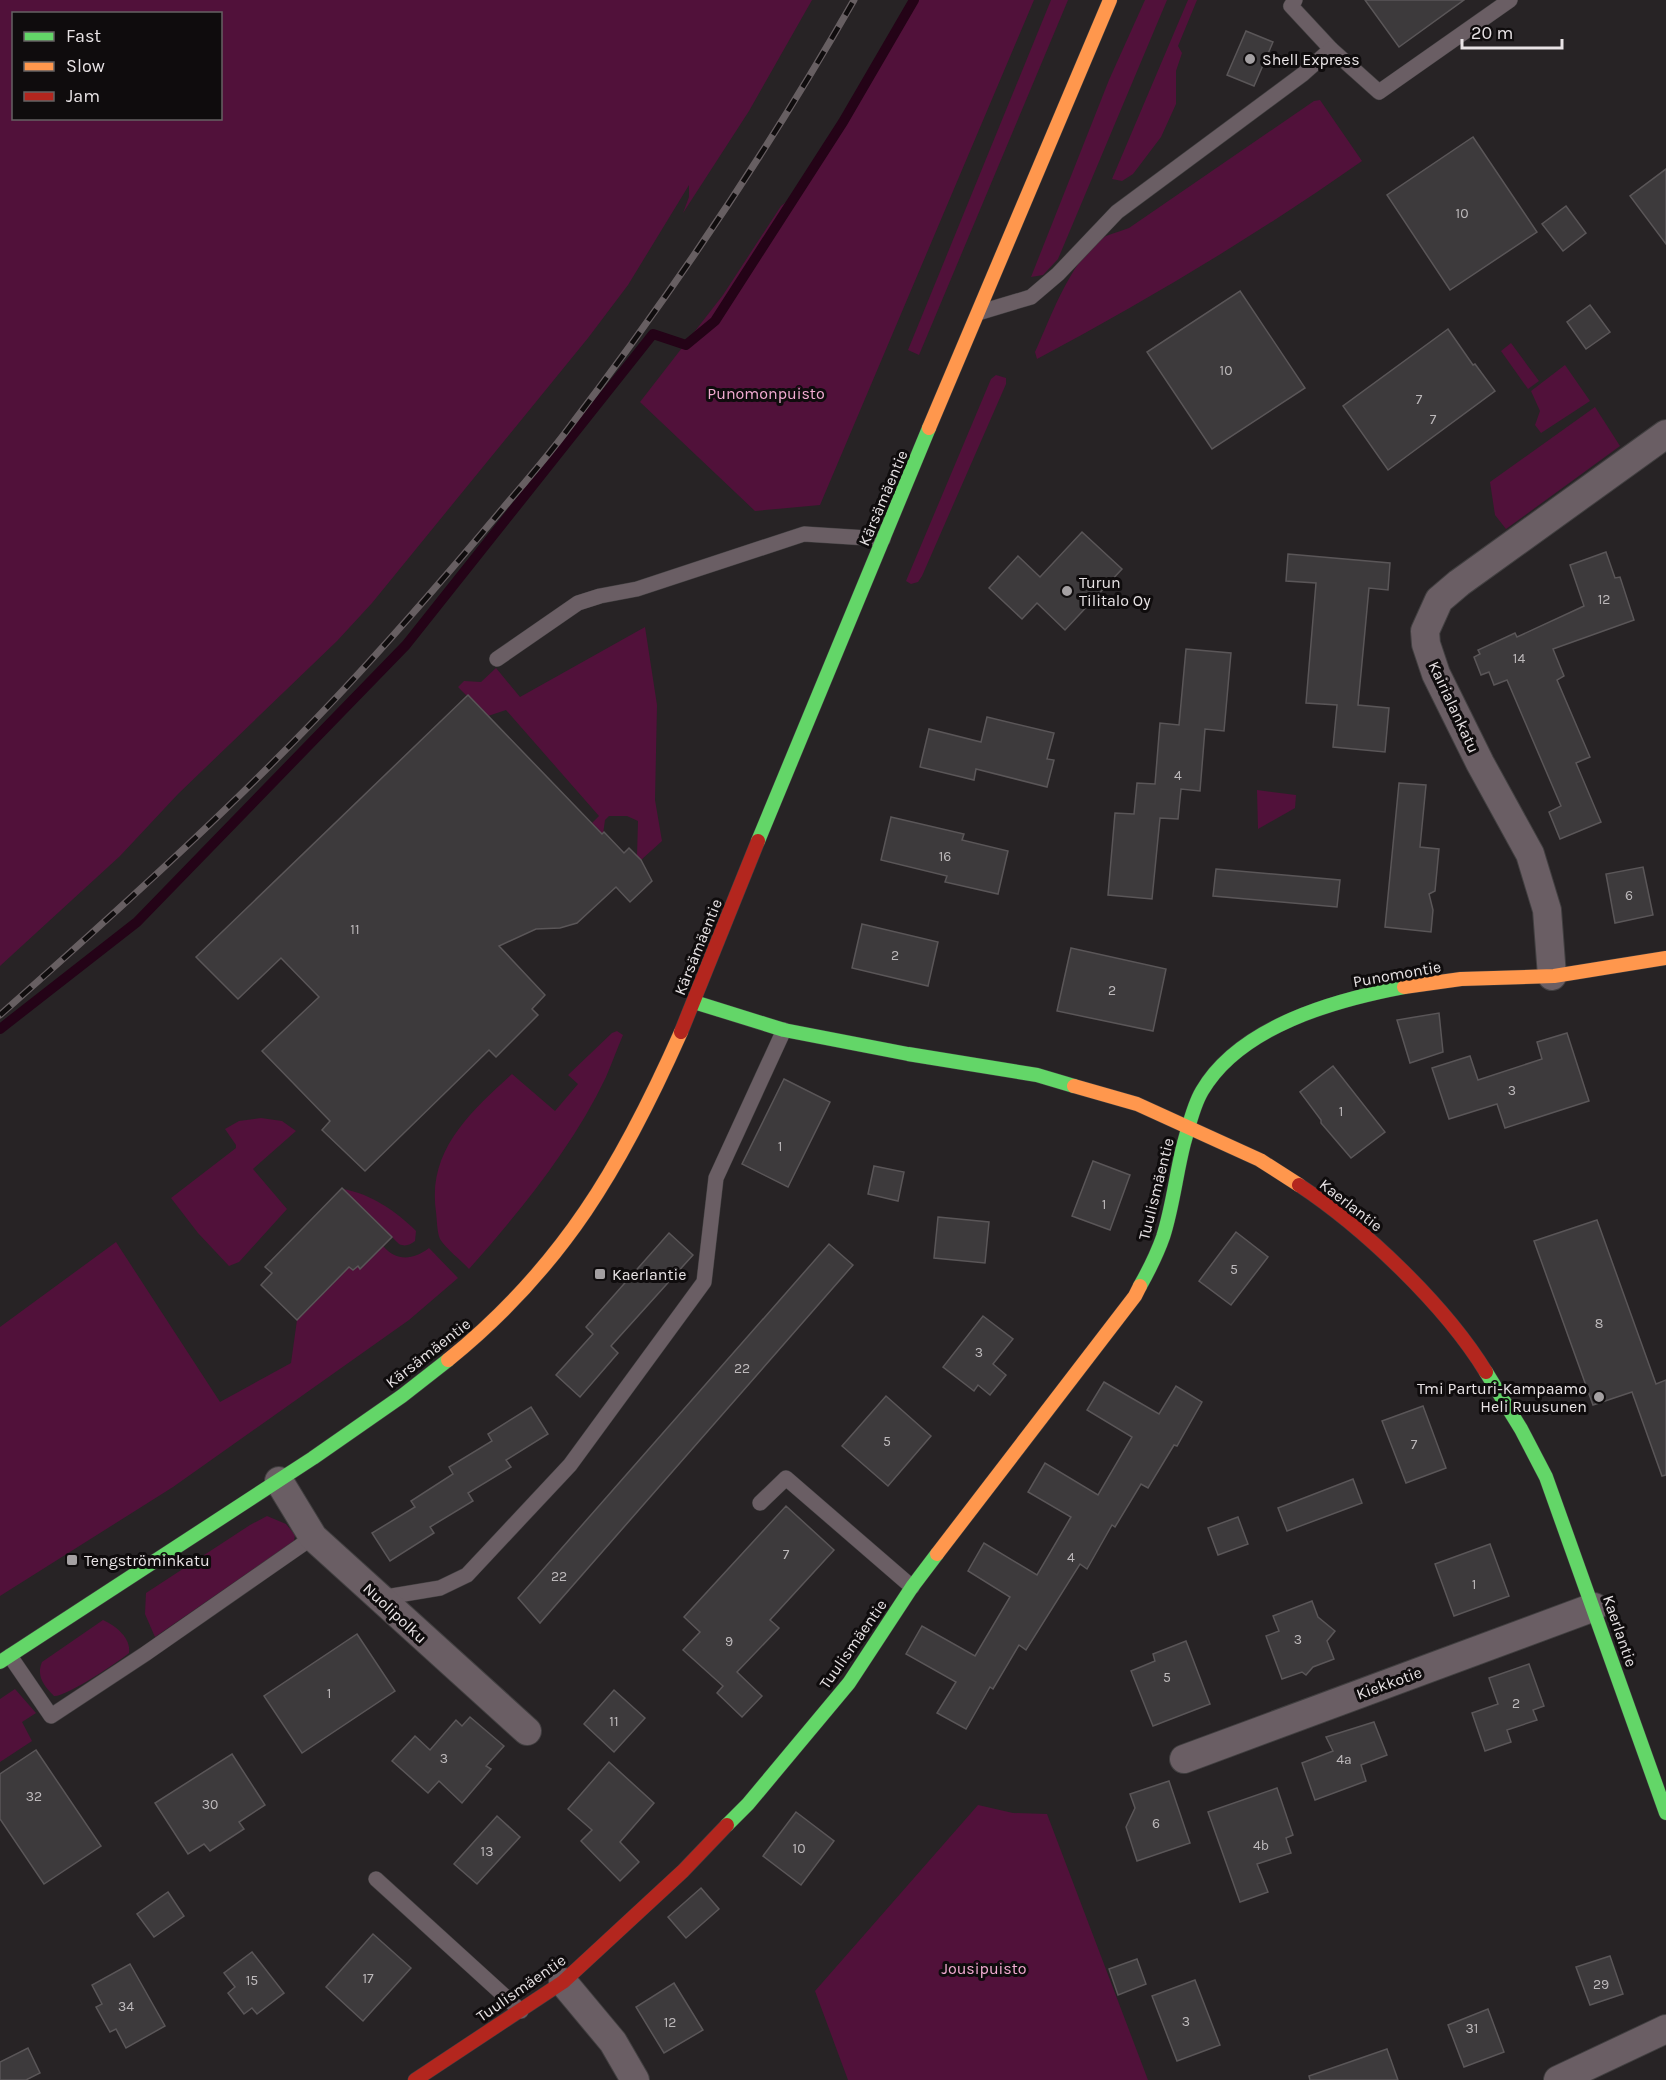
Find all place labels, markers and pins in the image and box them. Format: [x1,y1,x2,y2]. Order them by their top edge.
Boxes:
place label: Shell Express [1262,50,1360,69]
marker: Shell Express [1243,52,1257,66]
place label: Turun Tilitalo Oy [1079,573,1151,610]
marker: Turun Tilitalo Oy [1060,584,1074,598]
place label: Kaerlantie [612,1265,686,1284]
marker: Kaerlantie [593,1267,607,1281]
place label: Tmi Parturi-Kampaamo Heli Ruusunen [1417,1379,1587,1416]
marker: Tmi Parturi-Kampaamo Heli Ruusunen [1592,1390,1606,1404]
place label: Tengströminkatu [84,1551,210,1570]
marker: Tengströminkatu [65,1553,79,1567]

